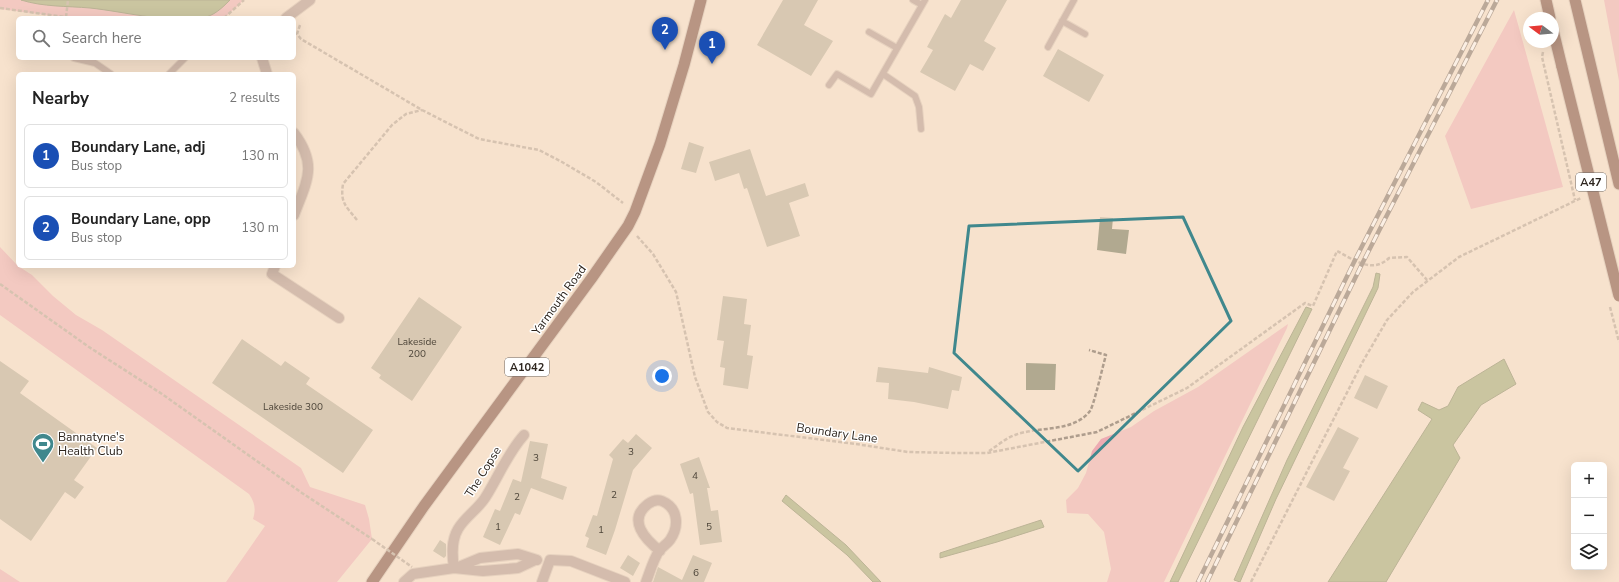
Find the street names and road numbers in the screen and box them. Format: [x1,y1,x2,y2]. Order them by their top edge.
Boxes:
road number: A47 [1576,173,1606,191]
street label: Yarmouth Road [528,262,590,339]
road number: A1042 [505,358,549,376]
street label: Boundary Lane [795,419,879,447]
street label: The Copse [461,444,505,500]

